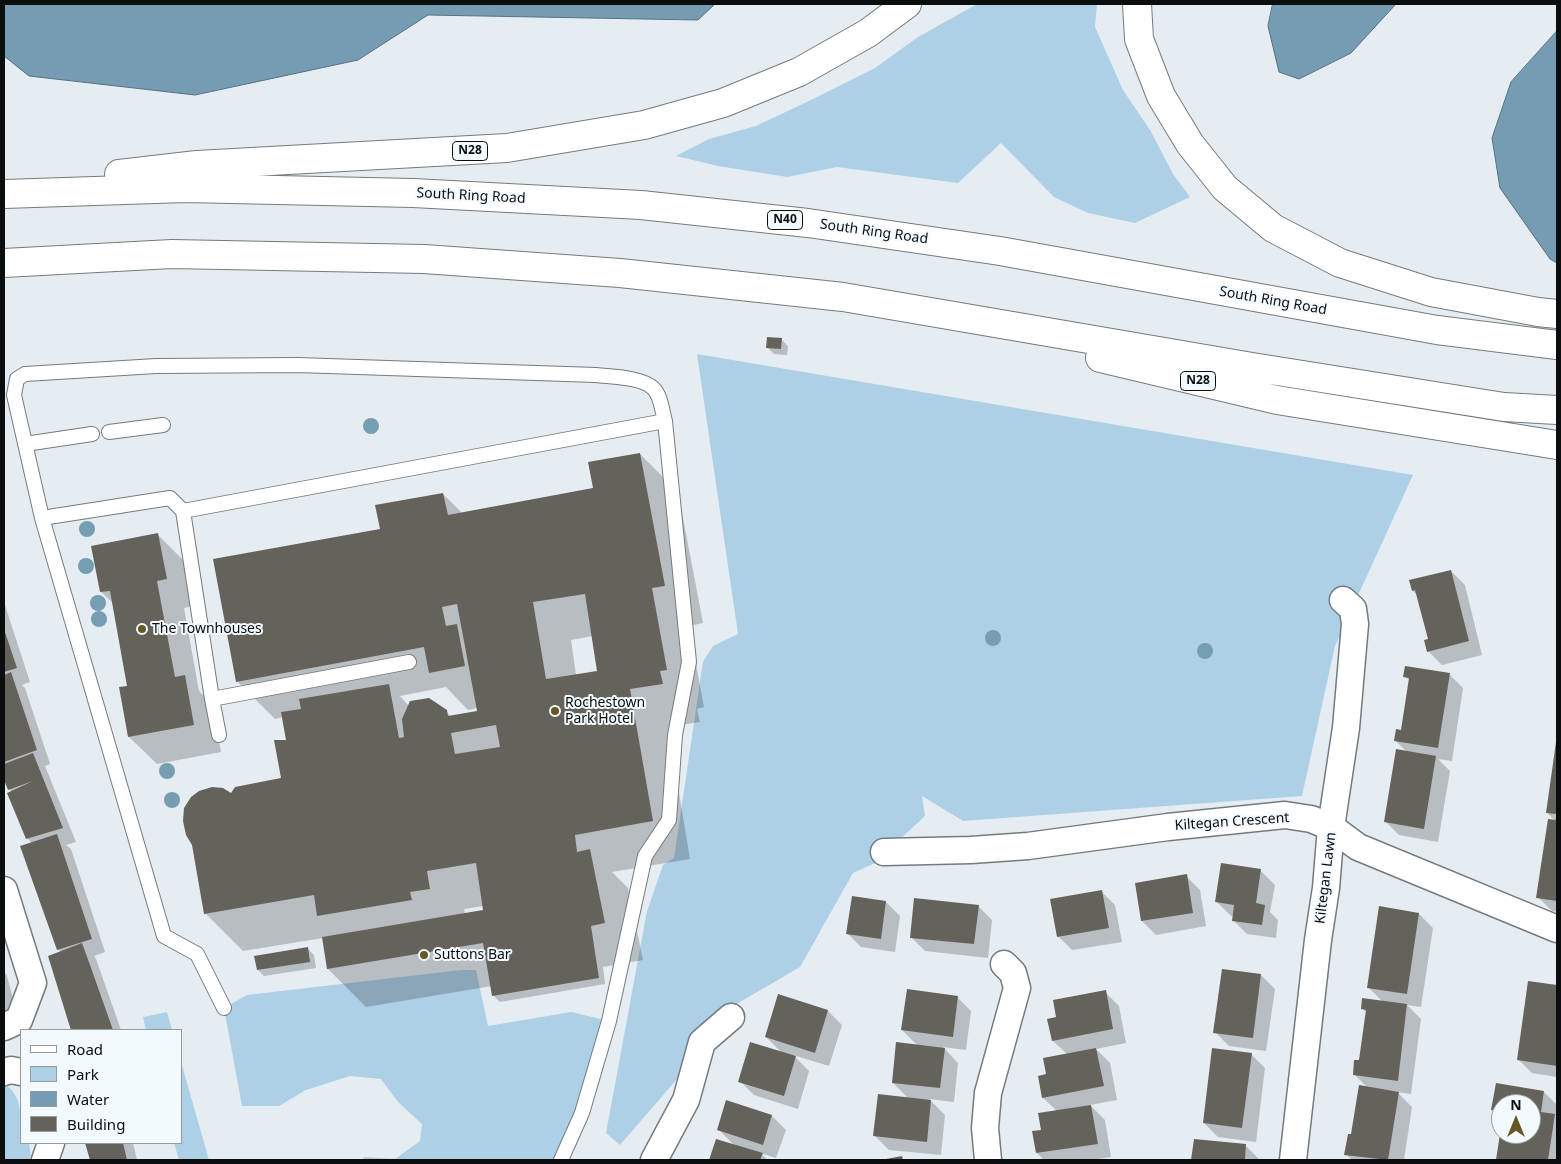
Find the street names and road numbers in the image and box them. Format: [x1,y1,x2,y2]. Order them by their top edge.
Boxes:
road number: N28 [452,142,488,160]
street label: South Ring Road [416,185,526,207]
road number: N40 [768,210,802,230]
street label: South Ring Road [819,216,929,248]
street label: South Ring Road [1218,283,1328,319]
road number: N28 [1180,372,1216,391]
street label: Kiltegan Crescent [1174,810,1290,834]
street label: Kiltegan Lawn [1312,831,1340,925]

